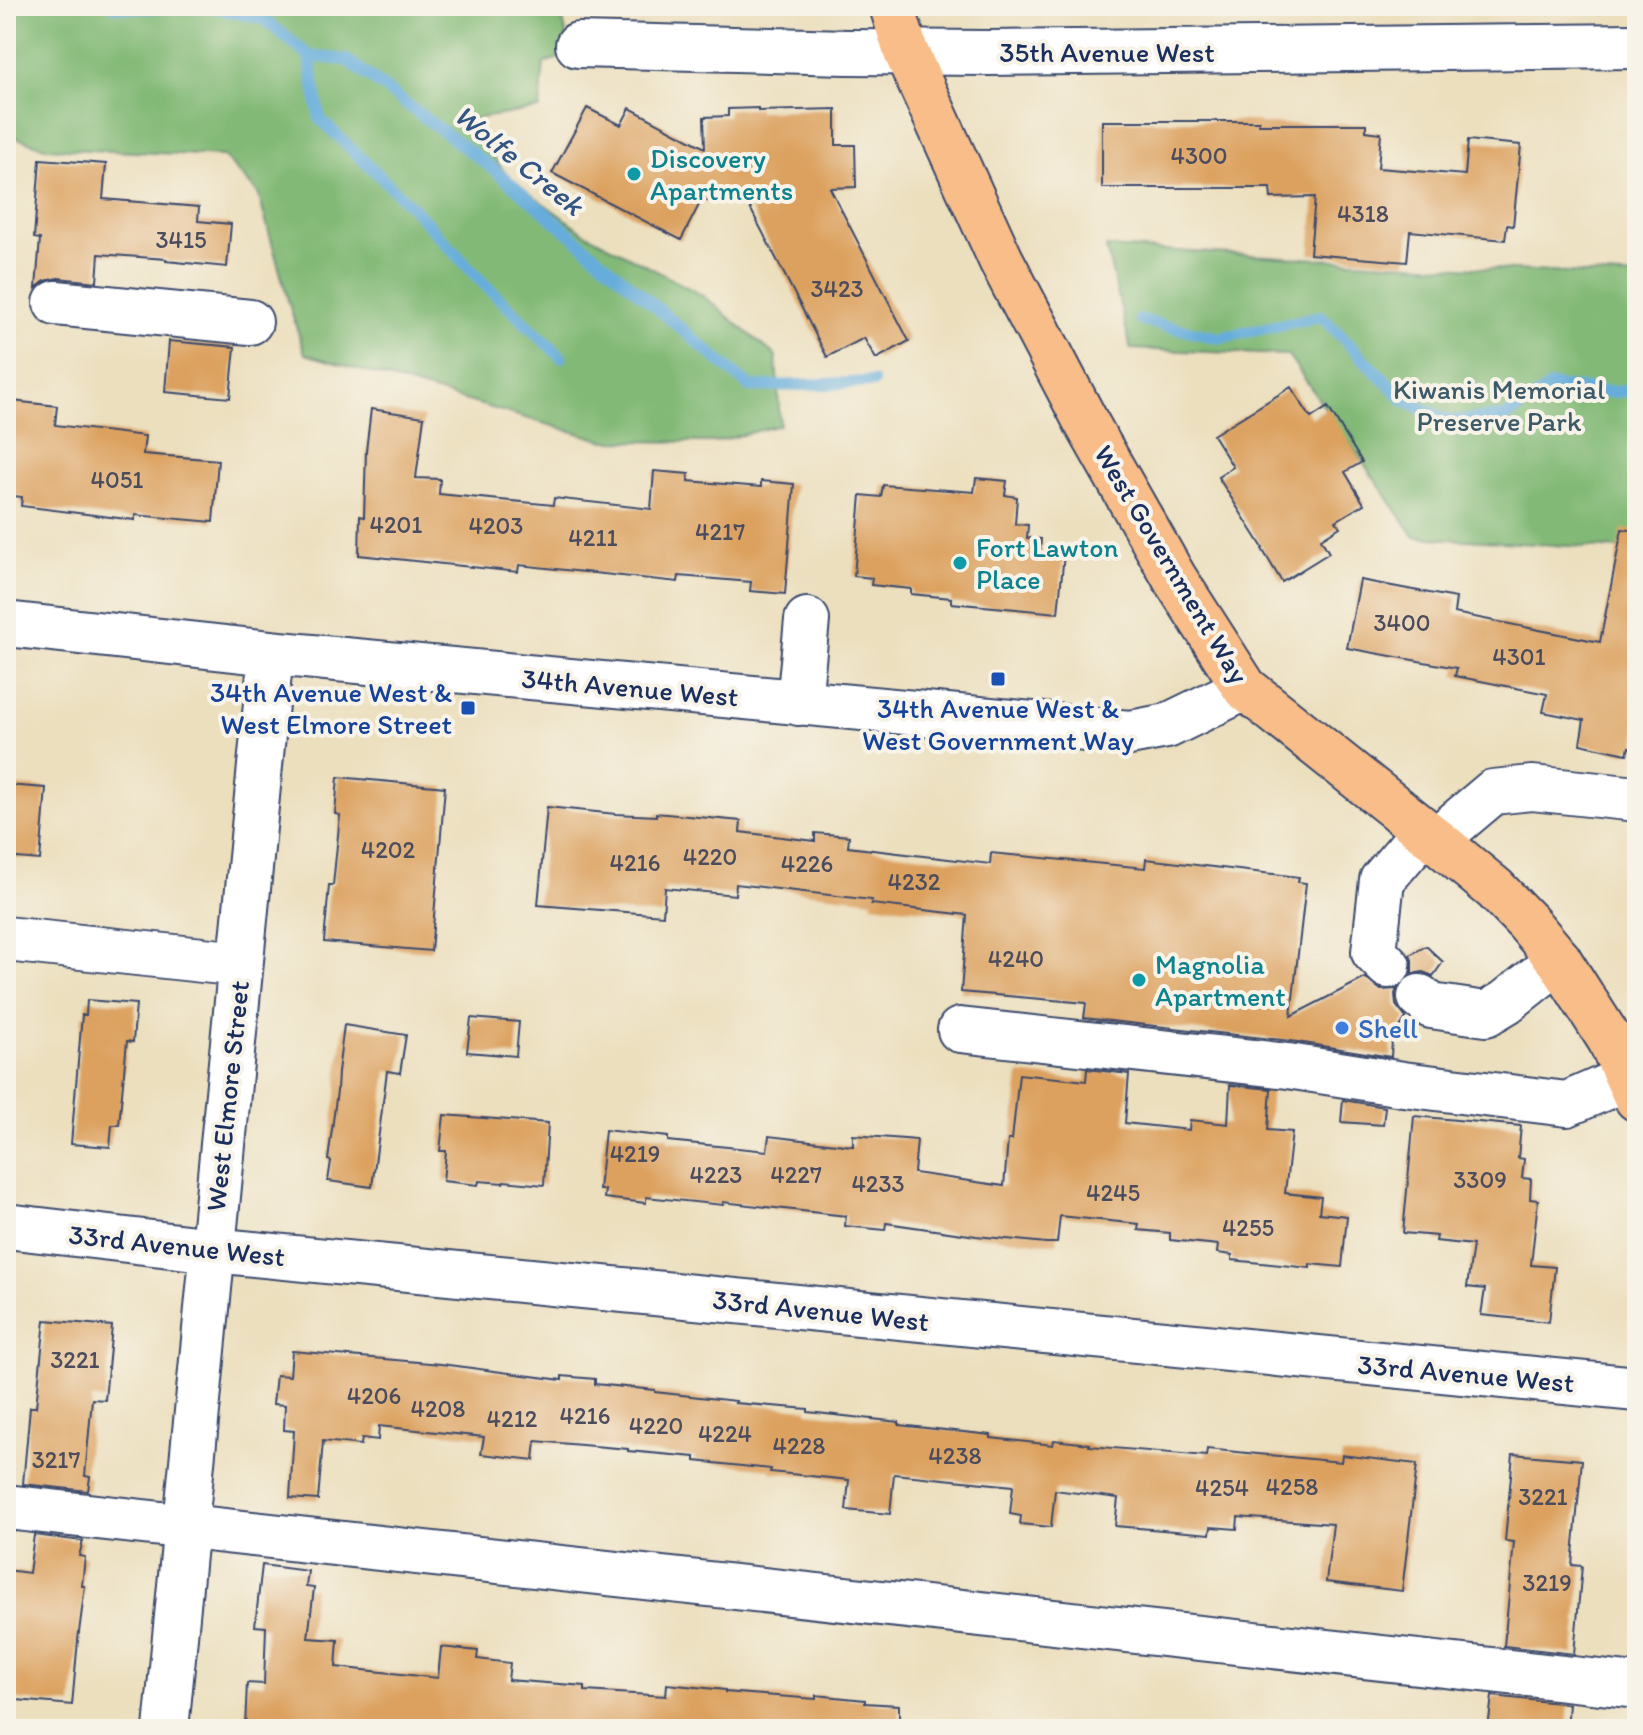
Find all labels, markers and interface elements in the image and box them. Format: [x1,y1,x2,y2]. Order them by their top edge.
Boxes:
street label: 35th Avenue West [999,35,1215,69]
water label: Wolfe Creek [447,96,593,224]
place label: Discovery Apartments [650,141,793,207]
house number: 4300 [1170,141,1228,170]
marker: Discovery Apartments [625,165,643,183]
house number: 4318 [1337,199,1389,228]
house number: 3415 [155,225,207,254]
house number: 3423 [810,274,864,303]
park label: Kiwanis Memorial Preserve Park [1393,372,1605,438]
street label: West Government Way [1087,439,1257,689]
house number: 4051 [91,465,143,494]
house number: 4201 [370,510,422,539]
house number: 4203 [469,511,523,540]
house number: 4217 [695,517,745,546]
house number: 4211 [568,523,618,552]
place label: Fort Lawton Place [976,530,1118,596]
marker: Fort Lawton Place [951,554,969,572]
house number: 3400 [1373,608,1431,637]
house number: 4301 [1492,642,1546,671]
street label: 34th Avenue West [520,661,740,713]
marker: 34th Avenue West & West Government Way [989,670,1007,688]
place label: 34th Avenue West & West Elmore Street [210,675,452,741]
place label: 34th Avenue West & West Government Way [862,691,1134,757]
marker: 34th Avenue West & West Elmore Street [459,699,477,717]
house number: 4202 [361,835,416,864]
house number: 4220 [683,842,737,871]
house number: 4216 [610,848,660,877]
house number: 4226 [781,849,833,878]
house number: 4232 [888,867,941,896]
house number: 4240 [988,944,1044,973]
place label: Magnolia Apartment [1155,947,1286,1013]
marker: Magnolia Apartment [1130,971,1148,989]
street label: West Elmore Street [198,979,256,1213]
place label: Shell [1358,1011,1418,1045]
marker: Shell [1333,1019,1351,1037]
house number: 4219 [610,1139,660,1168]
house number: 4223 [690,1160,742,1189]
house number: 4227 [770,1160,822,1189]
house number: 3309 [1453,1165,1507,1194]
house number: 4233 [851,1169,905,1198]
house number: 4245 [1086,1178,1140,1207]
house number: 4255 [1222,1213,1274,1242]
street label: 33rd Avenue West [67,1217,287,1273]
street label: 33rd Avenue West [711,1282,931,1338]
house number: 3221 [50,1345,100,1374]
street label: 33rd Avenue West [1356,1347,1576,1399]
house number: 4206 [347,1381,401,1410]
house number: 4208 [411,1394,465,1423]
house number: 4216 [560,1401,610,1430]
house number: 4212 [487,1404,538,1433]
house number: 4220 [629,1411,683,1440]
house number: 4224 [698,1419,752,1448]
house number: 4228 [773,1431,825,1460]
house number: 4238 [928,1441,982,1470]
house number: 3217 [32,1445,80,1474]
house number: 4258 [1266,1472,1318,1501]
house number: 4254 [1195,1473,1249,1502]
house number: 3221 [1518,1482,1568,1511]
house number: 3219 [1522,1568,1572,1597]

